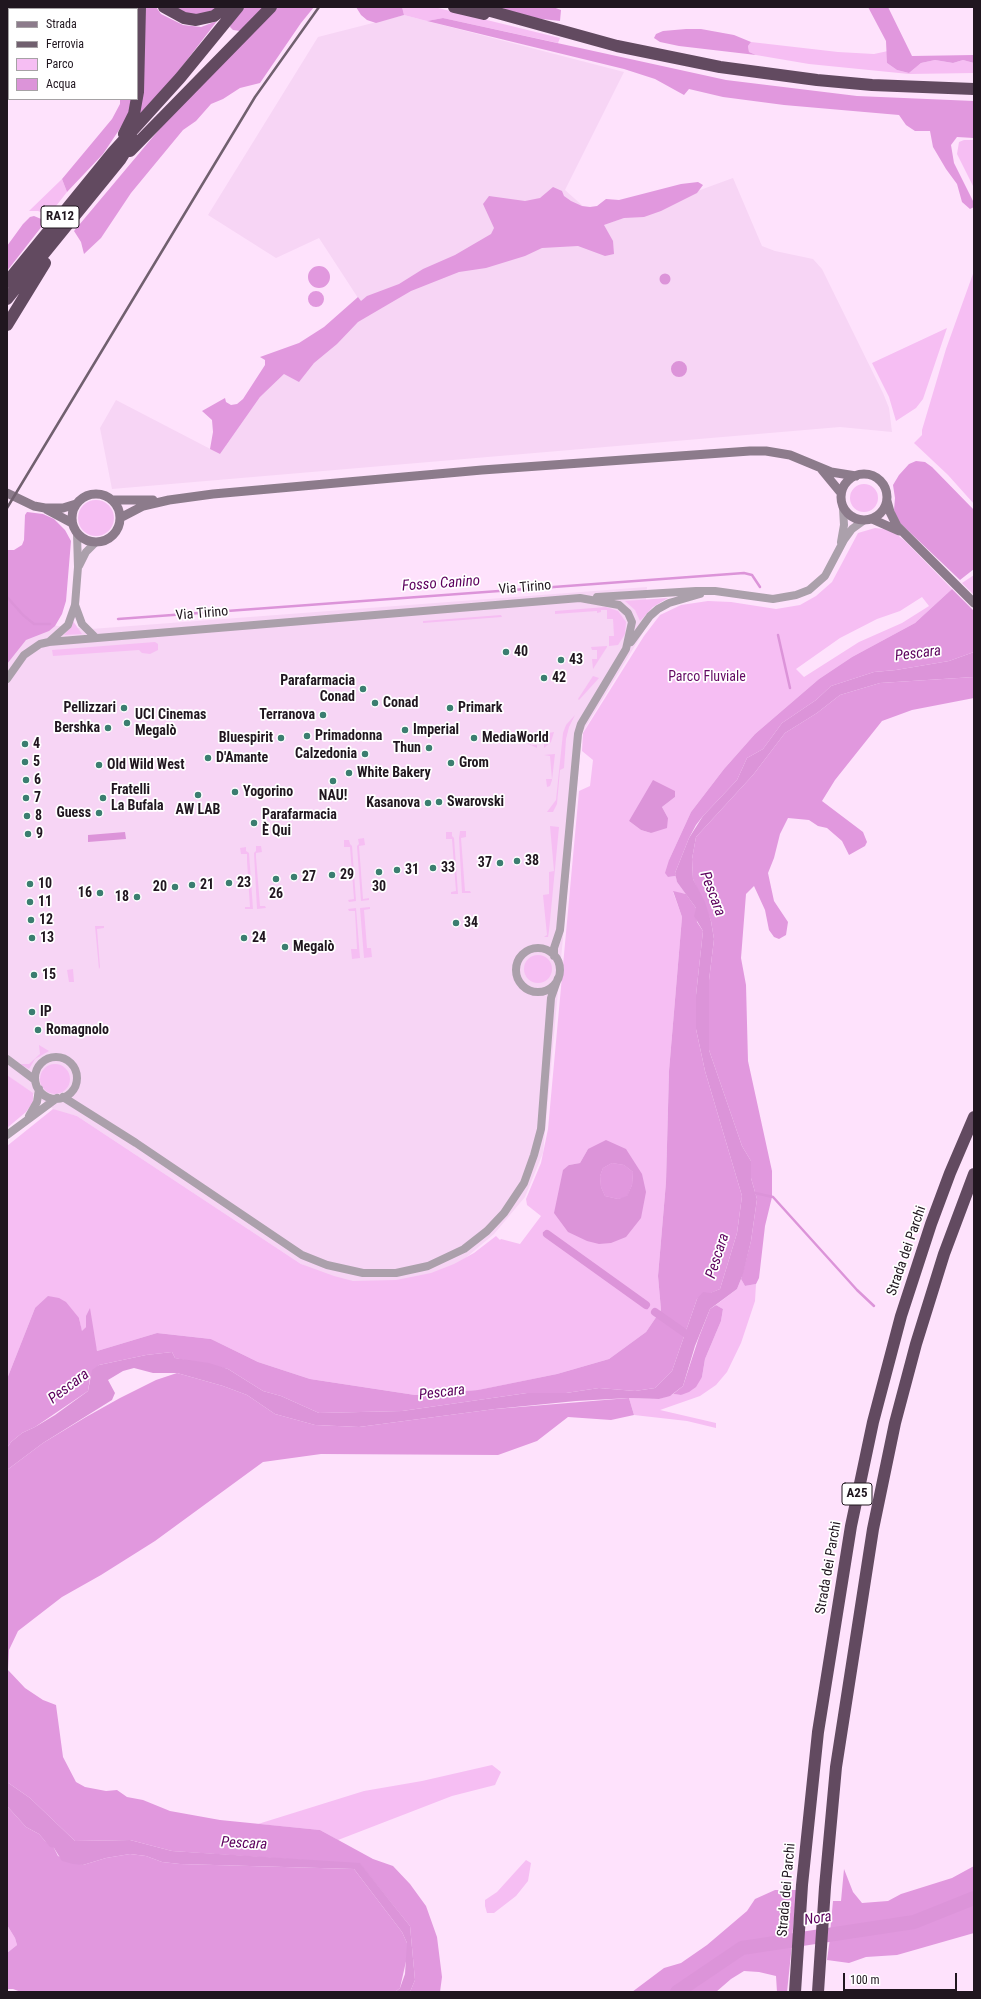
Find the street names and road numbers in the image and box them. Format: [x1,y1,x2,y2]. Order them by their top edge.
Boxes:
road number: RA12 [41,206,79,228]
street label: Via Tirino [498,577,552,599]
street label: Via Tirino [175,603,229,625]
street label: Strada dei Parchi [884,1204,930,1298]
road number: A25 [842,1483,872,1505]
street label: Strada dei Parchi [813,1520,845,1616]
street label: Strada dei Parchi [775,1843,799,1937]

